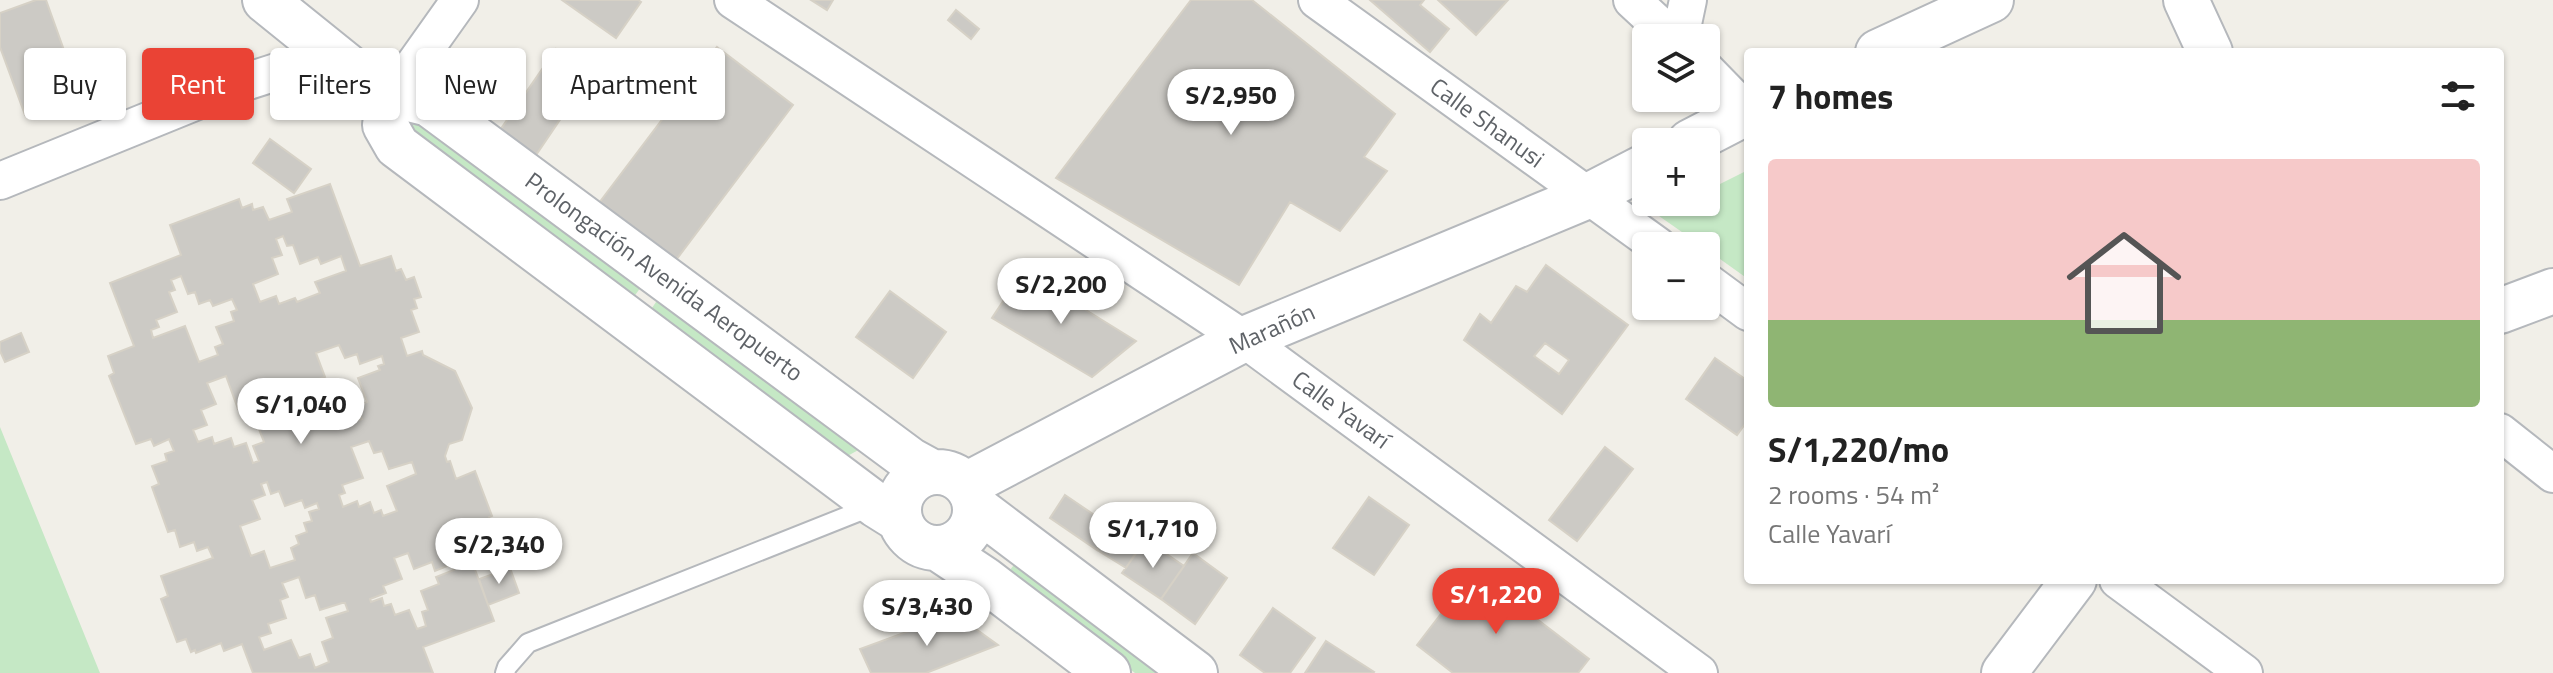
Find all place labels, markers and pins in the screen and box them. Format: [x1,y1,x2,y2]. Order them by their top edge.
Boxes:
pin: S/2,950 [1157,69,1305,137]
pin: S/2,200 [987,258,1135,326]
pin: S/1,040 [227,378,375,446]
pin: S/1,710 [1079,502,1227,570]
pin: S/2,340 [425,518,573,586]
pin: S/1,220 [1422,568,1570,636]
pin: S/3,430 [853,580,1001,648]

